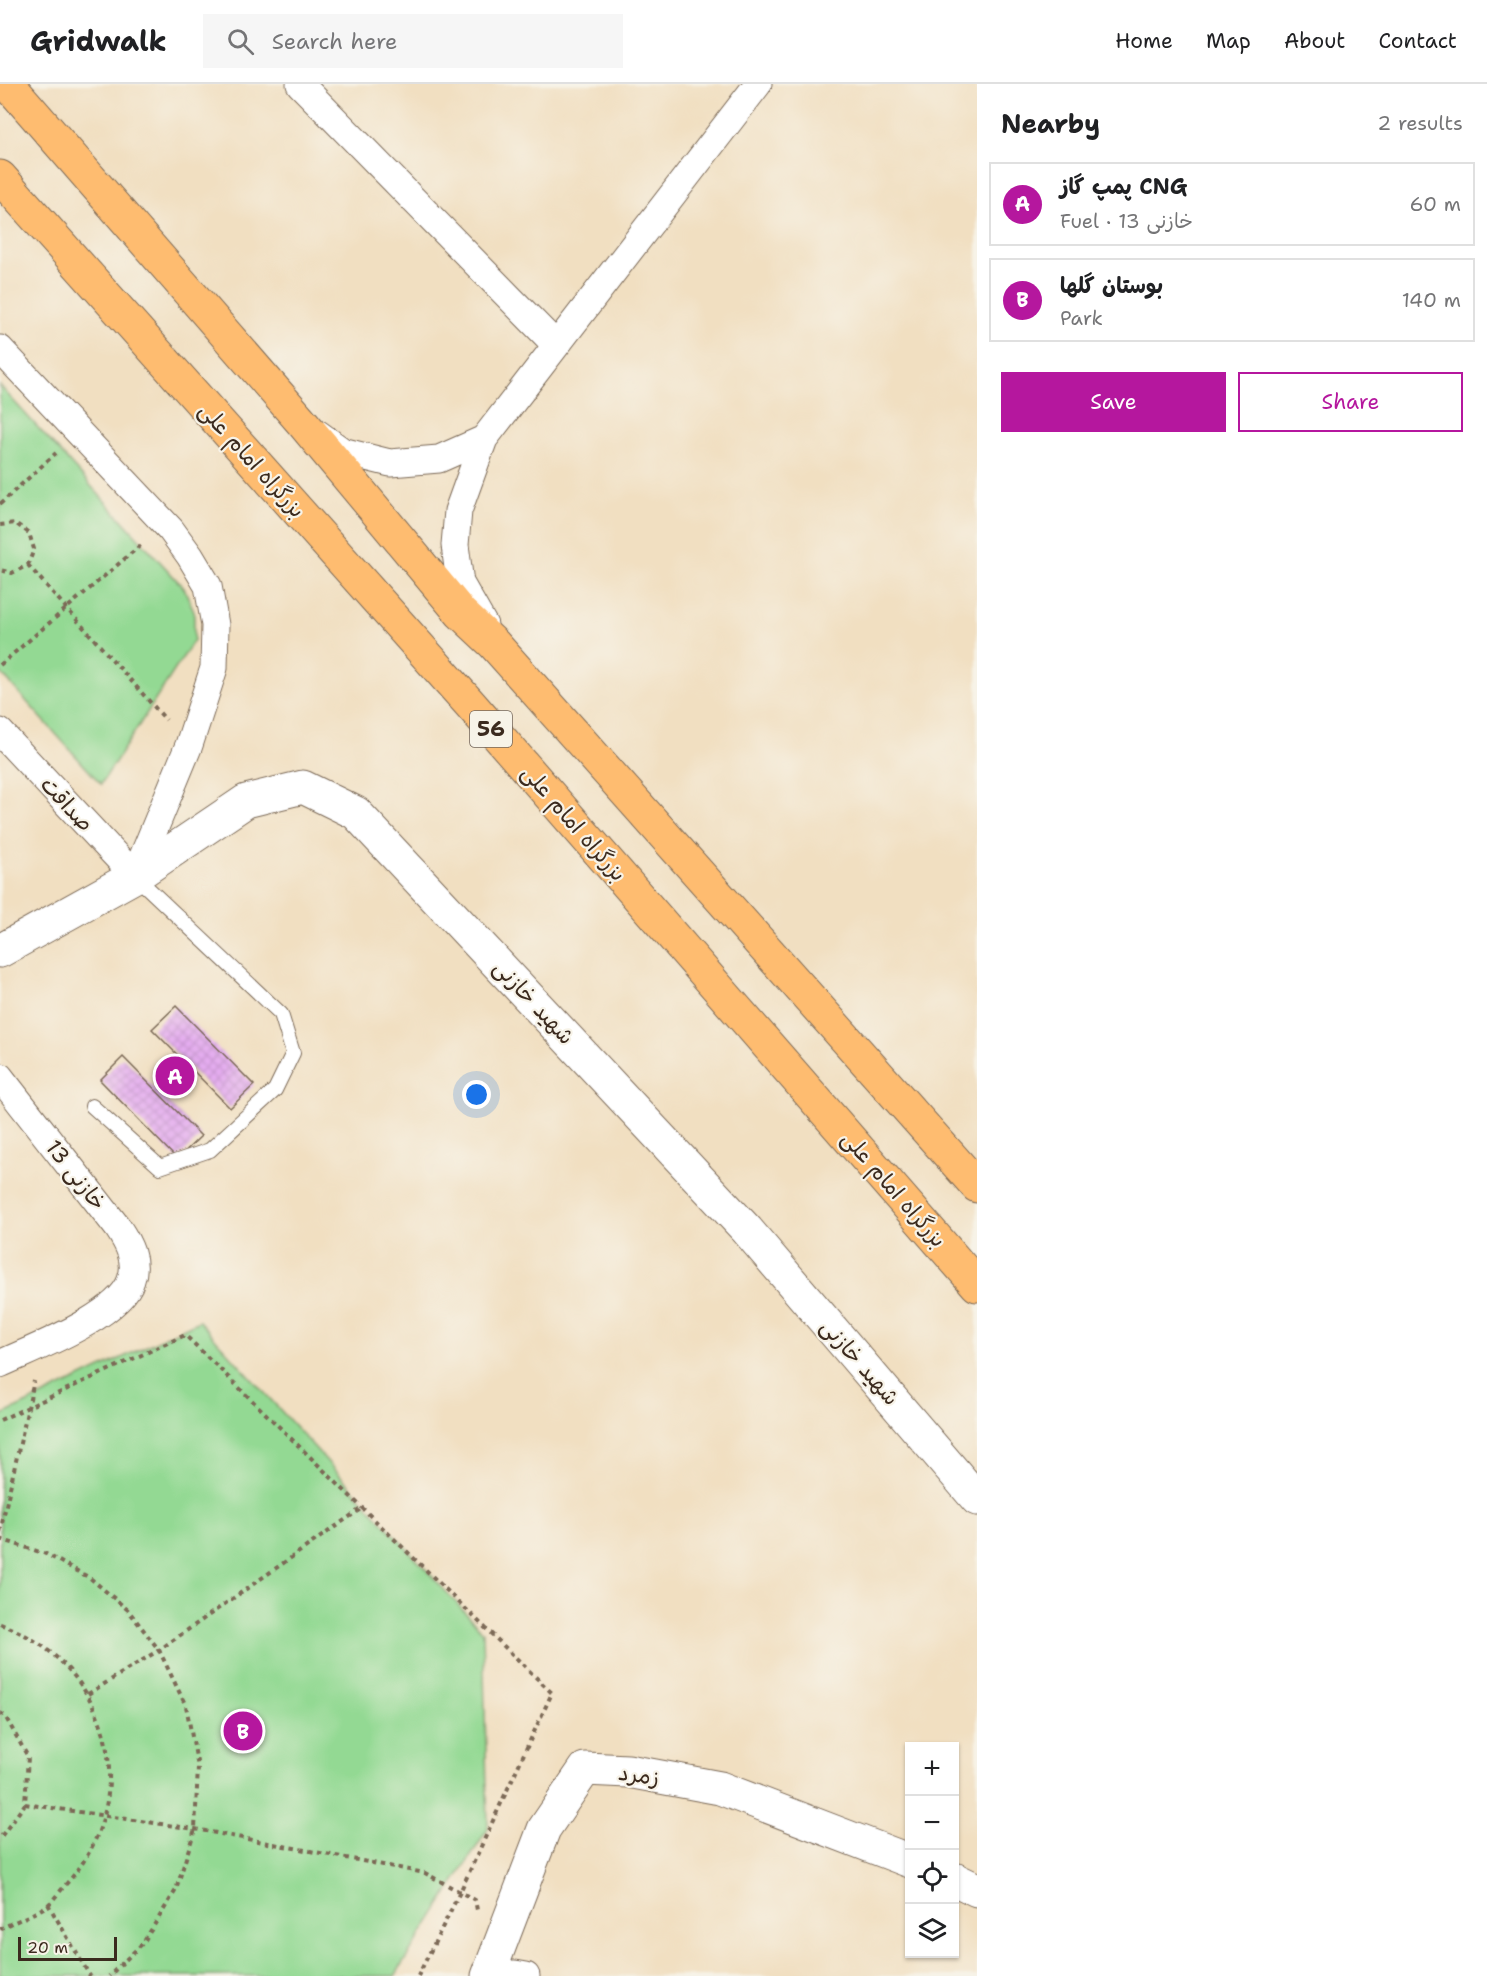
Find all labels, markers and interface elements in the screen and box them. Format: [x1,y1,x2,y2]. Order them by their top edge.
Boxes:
search box [203,14,623,68]
text: Gridwalk [30,22,167,60]
icon: search [224,25,257,58]
text: Search here [272,27,398,56]
text: Home [1115,27,1173,55]
text: Map [1206,27,1251,55]
text: About [1284,27,1345,55]
text: Contact [1378,27,1457,55]
text: Nearby [1001,106,1100,141]
text: 2 results [1377,110,1463,136]
text: پمپ گاز CNG [1060,172,1187,201]
text: A [1015,191,1030,217]
text: 60 m [1409,191,1461,217]
text: Fuel · خازنی 13 [1060,208,1193,234]
text: بوستان گلها [1060,271,1163,300]
text: B [1016,287,1029,313]
text: 140 m [1402,287,1461,313]
text: Park [1060,305,1103,331]
button: Save [1001,372,1226,432]
button: Share [1238,372,1463,432]
street label: بزرگراه امام علی [191,396,312,525]
road number: 56 [470,711,512,747]
street label: بزرگراه امام علی [514,758,633,889]
street label: صداقت [34,770,100,838]
street label: شهید خازنی [487,953,581,1051]
pin: A [156,1054,195,1098]
your location [462,1080,491,1109]
street label: بزرگراه امام علی [834,1124,953,1255]
street label: خازنی 13 [39,1134,113,1216]
street label: شهید خازنی [814,1312,906,1412]
pin: B [224,1708,262,1754]
map controls [905,1742,959,1958]
button: + [905,1742,959,1796]
street label: زمرد [617,1758,661,1792]
button: − [905,1796,959,1850]
button: locate [905,1850,959,1904]
button: layers [905,1904,959,1958]
scale bar [18,1934,117,1962]
text: 20 m [27,1937,68,1958]

